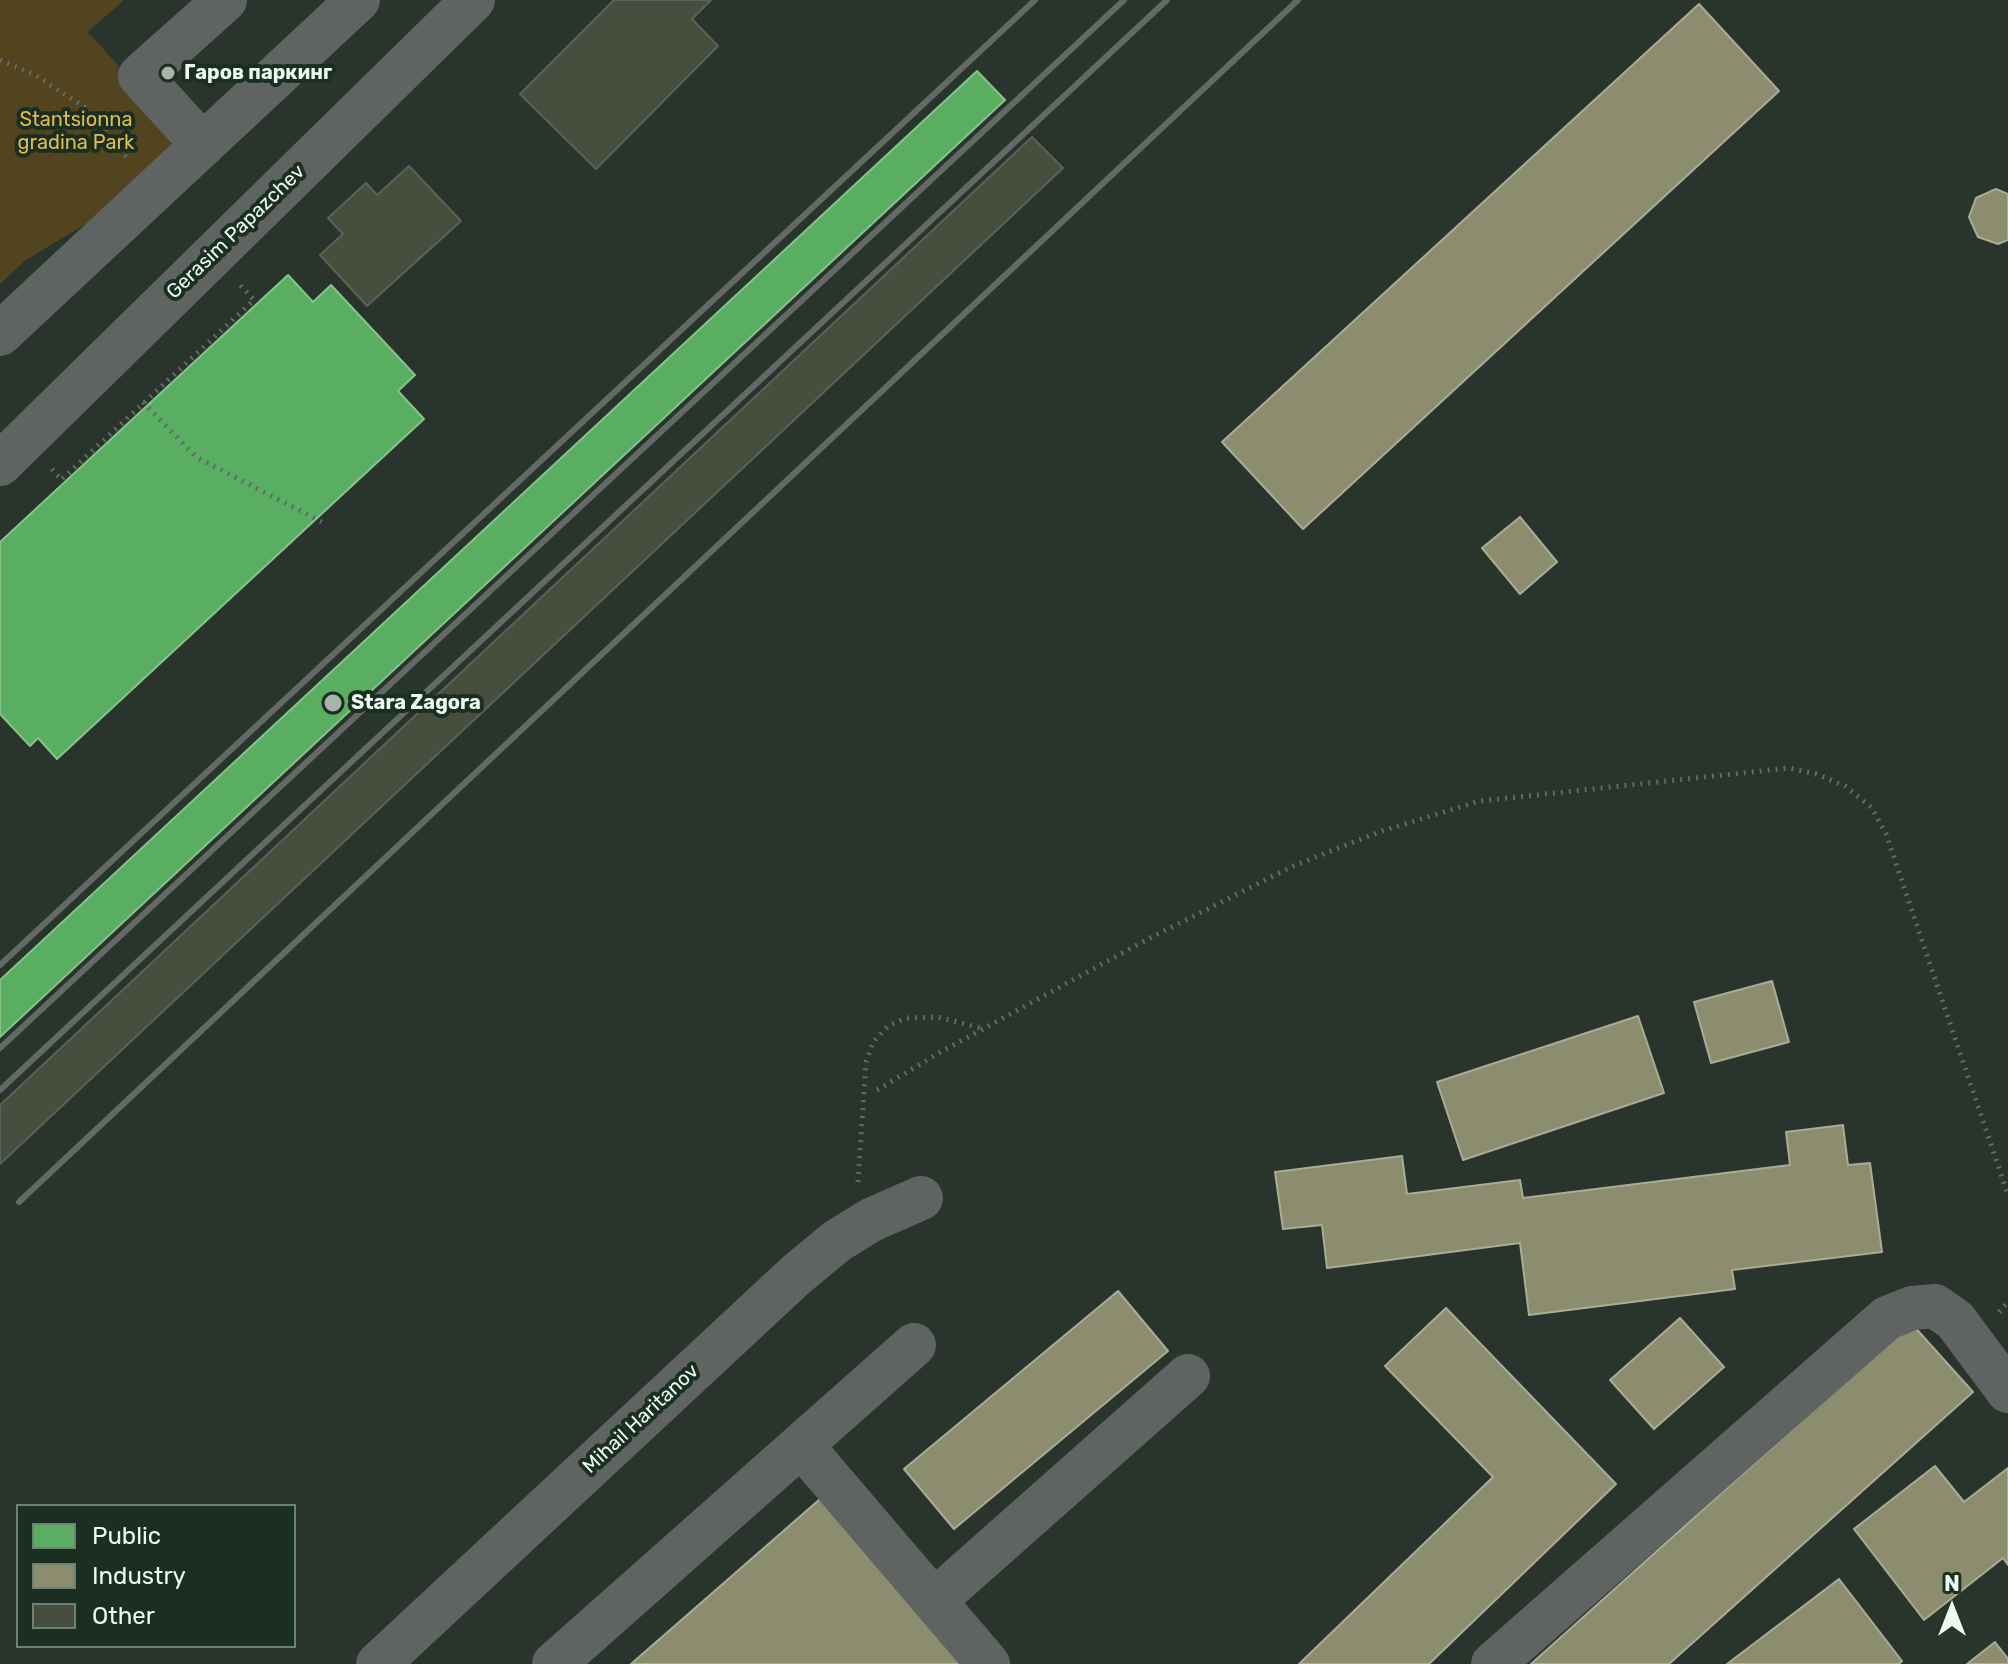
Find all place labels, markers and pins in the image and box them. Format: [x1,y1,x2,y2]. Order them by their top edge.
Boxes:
place label: Гаров паркинг [184,61,332,85]
marker: Гаров паркинг [159,64,177,82]
place label: Stara Zagora [351,691,481,715]
marker: Stara Zagora [322,692,344,714]

